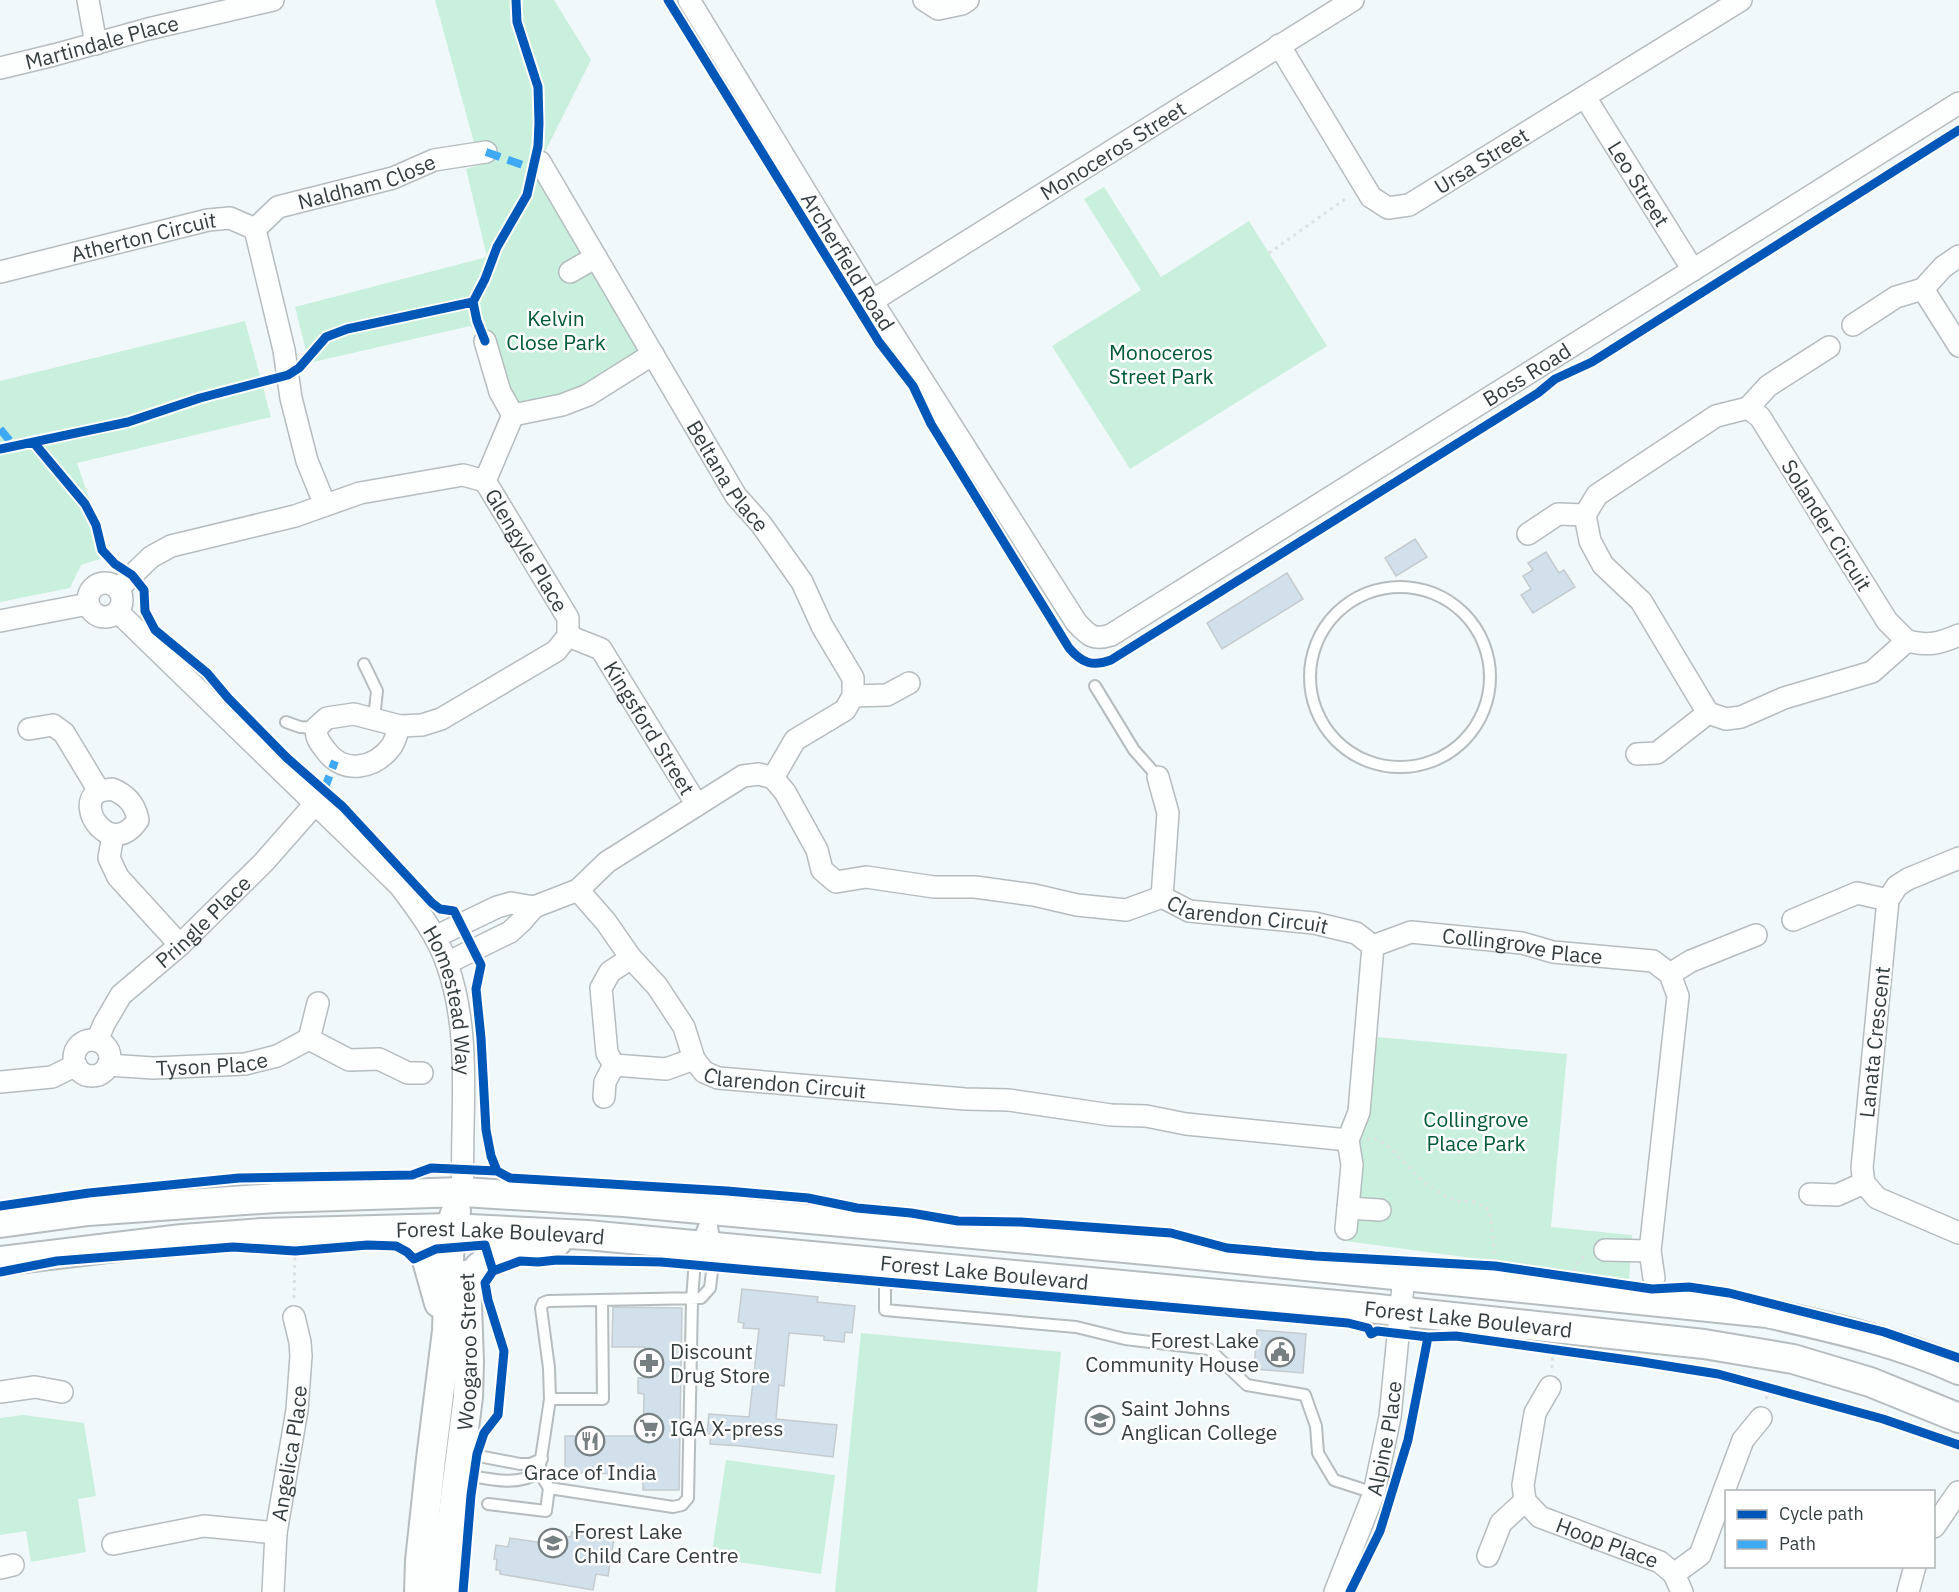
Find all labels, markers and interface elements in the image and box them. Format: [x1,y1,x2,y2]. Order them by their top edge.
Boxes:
street label: Martindale Place [22,8,181,76]
street label: Monoceros Street [1035,94,1191,206]
street label: Ursa Street [1429,121,1534,200]
street label: Leo Street [1602,135,1676,232]
street label: Naldham Close [295,147,440,215]
street label: Archerfield Road [795,187,901,336]
street label: Atherton Circuit [68,205,217,268]
park label: Kelvin Close Park [506,304,606,356]
street label: Boss Road [1477,336,1576,412]
park label: Monoceros Street Park [1108,338,1214,390]
street label: Beltana Place [680,415,776,537]
street label: Solander Circuit [1775,454,1879,596]
street label: Glengyle Place [479,483,575,617]
street label: Kingsford Street [598,655,701,800]
street label: Pringle Place [149,869,257,974]
street label: Clarendon Circuit [1162,888,1331,940]
street label: Homestead Way [417,920,478,1076]
street label: Collingrove Place [1441,921,1604,970]
street label: Lanata Crescent [1852,965,1896,1119]
street label: Tyson Place [155,1045,271,1082]
street label: Clarendon Circuit [699,1060,867,1105]
park label: Collingrove Place Park [1423,1105,1529,1157]
street label: Forest Lake Boulevard [395,1214,606,1251]
street label: Forest Lake Boulevard [879,1248,1090,1296]
street label: Woogaroo Street [450,1272,483,1432]
street label: Forest Lake Boulevard [1363,1294,1574,1344]
place label: Forest Lake Community House [1085,1326,1259,1378]
public building icon: Forest Lake Community House [1264,1336,1296,1368]
place label: Discount Drug Store [670,1337,770,1389]
pharmacy icon: Discount Drug Store [633,1347,665,1379]
street label: Alpine Place [1360,1380,1408,1499]
street label: Angelica Place [264,1384,313,1523]
place label: Saint Johns Anglican College [1121,1394,1277,1446]
school or university icon: Saint Johns Anglican College [1084,1404,1116,1436]
supermarket icon: IGA X-press [633,1412,665,1444]
place label: IGA X-press [670,1414,783,1442]
restaurant icon: Grace of India [574,1425,606,1457]
place label: Grace of India [524,1458,656,1486]
legend [1725,1490,1935,1568]
text: Cycle path [1779,1502,1864,1525]
street label: Hoop Place [1552,1510,1662,1574]
place label: Forest Lake Child Care Centre [574,1517,738,1569]
school or university icon: Forest Lake Child Care Centre [537,1527,569,1559]
text: Path [1779,1532,1816,1555]

